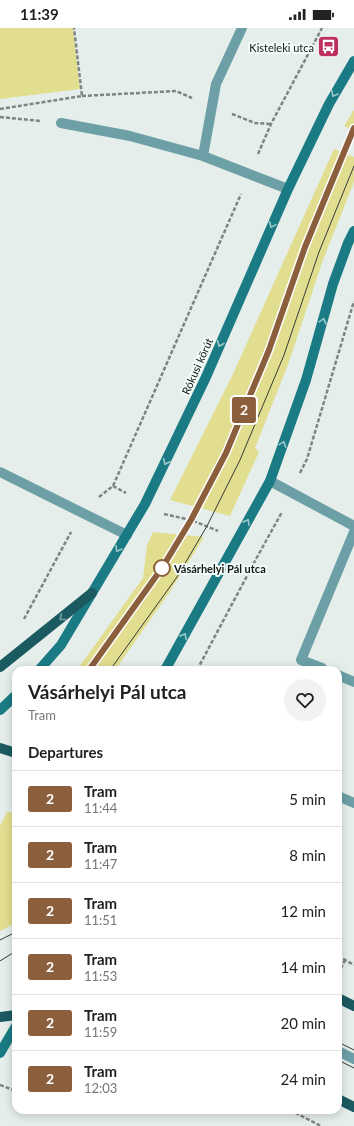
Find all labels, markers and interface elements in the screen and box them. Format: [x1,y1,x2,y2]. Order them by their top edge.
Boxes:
text: 11:39 [20,5,59,23]
bus stop icon: Kisteleki utca [316,34,342,60]
place label: Kisteleki utca [249,41,314,54]
one-way arrow [332,90,339,97]
one-way arrow [269,220,277,228]
one-way arrow [318,317,327,324]
street label: Rókusi körút [179,336,215,396]
one-way arrow [217,339,225,347]
line badge: 2 [231,397,257,423]
text: 2 [240,401,248,418]
one-way arrow [278,441,286,448]
one-way arrow [163,458,171,465]
one-way arrow [242,519,249,526]
one-way arrow [116,545,123,552]
marker: Vásárhelyi Pál utca [153,559,171,577]
place label: Vásárhelyi Pál utca [173,562,266,575]
one-way arrow [59,613,66,620]
one-way arrow [179,633,187,640]
button: heart [284,679,326,721]
text: Vásárhelyi Pál utca [28,680,186,703]
text: Tram [28,707,56,723]
text: Departures [28,743,103,761]
text: Tram [84,782,117,800]
text: 2 [46,790,54,807]
text: 5 min [289,790,326,808]
text: 11:44 [84,800,117,816]
text: Tram [84,838,117,856]
text: 2 [46,846,54,863]
text: 8 min [289,846,326,864]
text: 11:47 [84,856,117,872]
text: Tram [84,894,117,912]
text: 2 [46,902,54,919]
text: 12 min [280,902,326,920]
text: 11:51 [84,912,117,928]
text: Tram [84,950,117,968]
text: 2 [46,958,54,975]
text: 14 min [280,958,326,976]
text: 11:53 [84,968,117,984]
text: Tram [84,1006,117,1024]
text: 2 [46,1014,54,1031]
text: 20 min [280,1014,326,1032]
text: 11:59 [84,1024,117,1040]
text: Tram [84,1062,117,1080]
text: 2 [46,1070,54,1087]
text: 24 min [280,1070,326,1088]
text: 12:03 [84,1080,117,1096]

